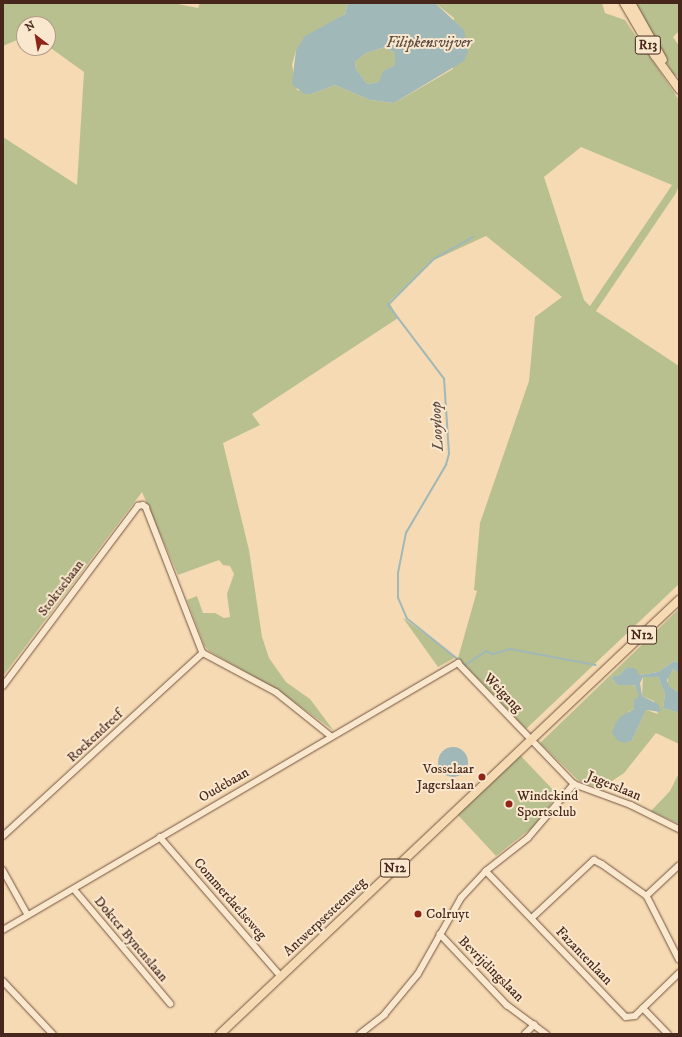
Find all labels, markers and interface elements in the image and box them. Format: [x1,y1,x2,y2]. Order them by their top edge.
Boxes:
north arrow [16,16,56,56]
text: N [23,18,38,35]
water label: Filipkensvijver [386,34,472,52]
road number: R13 [634,34,662,56]
water label: Looyloop [427,401,447,451]
street label: Stoktsebaan [34,557,88,619]
road number: N12 [627,624,657,646]
street label: Weigang [480,670,526,716]
street label: Roekendreef [64,706,126,766]
place label: Vosselaar Jagerslaan [417,761,474,794]
street label: Oudebaan [196,764,252,806]
street label: Jagerslaan [584,768,644,804]
marker: Vosselaar Jagerslaan [477,772,487,782]
place label: Windekind Sportsclub [517,788,578,820]
marker: Windekind Sportsclub [504,799,514,809]
street label: Commerdaelseweg [190,855,270,943]
road number: N12 [380,857,410,879]
street label: Antwerpsesteenweg [280,874,370,960]
street label: Dokter Bynenslaan [90,893,172,985]
place label: Colruyt [426,906,469,922]
marker: Colruyt [413,909,423,919]
street label: Fazantenlaan [552,923,616,989]
street label: Bevrijdingslaan [455,933,527,1005]

